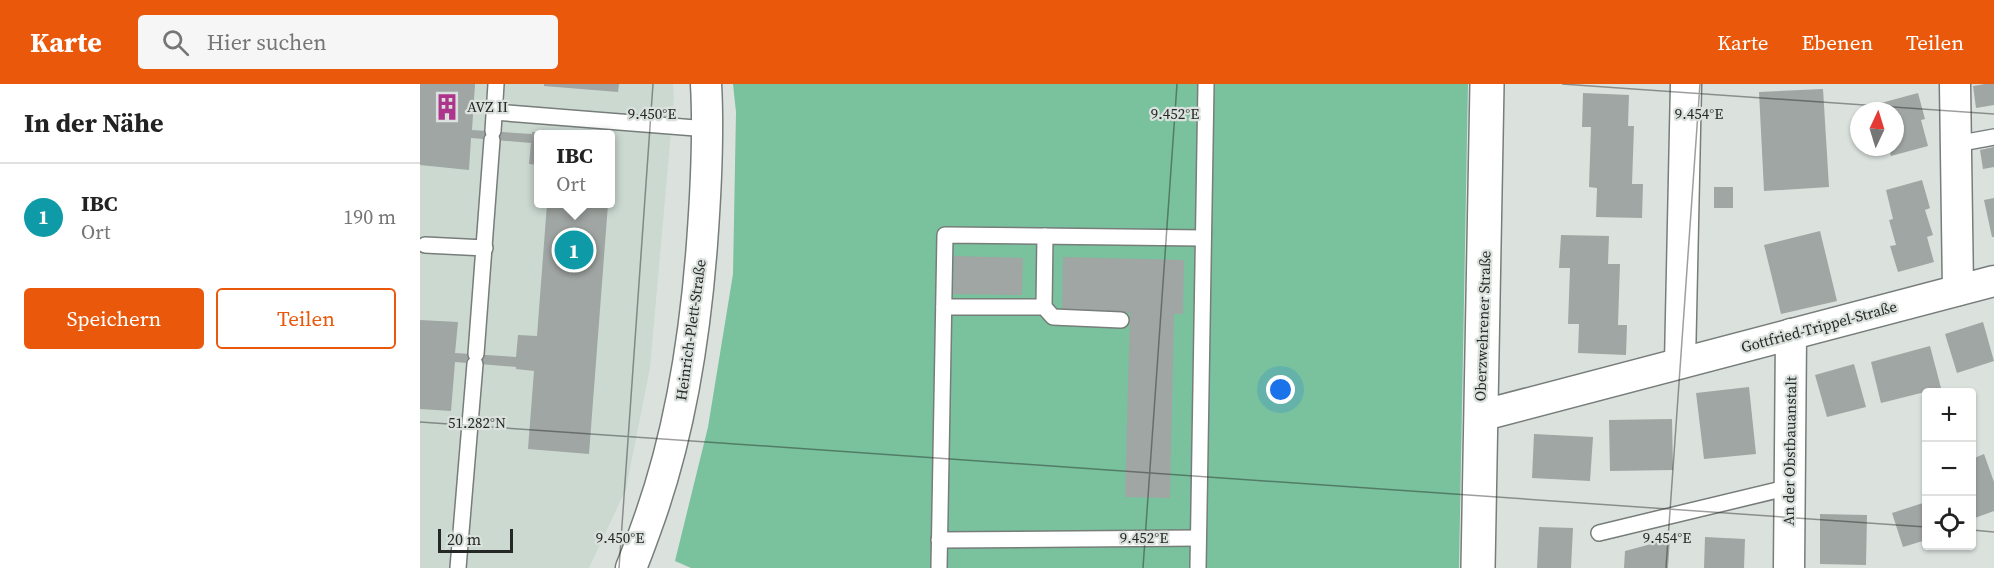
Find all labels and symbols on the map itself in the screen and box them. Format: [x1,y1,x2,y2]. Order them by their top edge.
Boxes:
building icon: AVZ II [432,92,462,122]
place label: AVZ II [467,96,508,117]
north arrow [1850,102,1904,156]
text: 9.450°E [628,103,676,124]
text: 9.452°E [1151,103,1199,124]
text: 9.454°E [1675,103,1723,124]
pin: 1 [554,228,594,272]
street label: Oberzwehrener Straße [1469,250,1496,402]
street label: Heinrich-Plett-Straße [670,257,711,402]
street label: Gottfried-Trippel-Straße [1739,296,1899,357]
your location [1266,375,1295,404]
street label: An der Obstbauanstalt [1778,376,1801,526]
text: 51.282°N [448,412,506,433]
scale bar [438,526,513,554]
text: 9.450°E [596,527,644,548]
text: 9.452°E [1120,527,1168,548]
text: 9.454°E [1643,527,1691,548]

